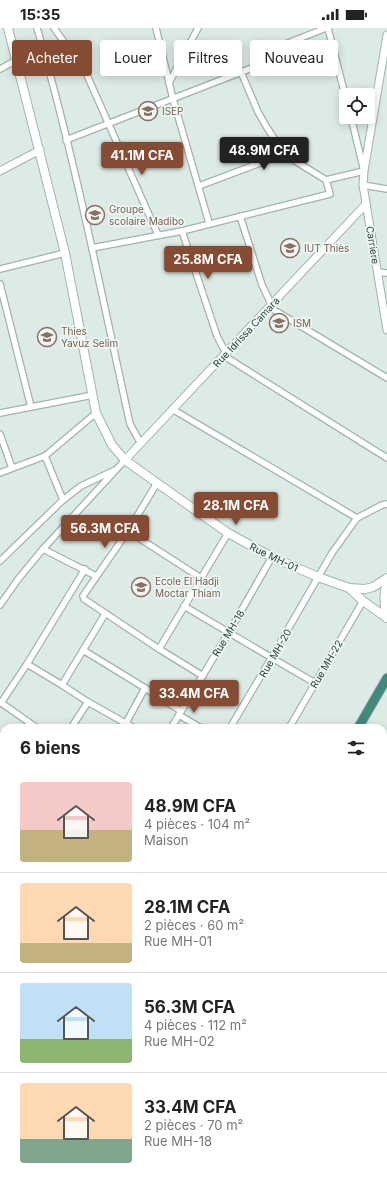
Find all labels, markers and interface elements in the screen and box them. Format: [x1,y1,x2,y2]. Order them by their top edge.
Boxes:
text: 15:35 [20,5,60,24]
chip: Acheter [12,40,92,76]
chip: Louer [100,40,166,76]
chip: Filtres [174,40,242,76]
chip: Nouveau [250,40,338,76]
map controls [339,88,375,124]
button: locate [339,88,375,124]
school or university icon: ISEP [137,100,159,122]
place label: ISEP [162,105,184,117]
pin: 48.9M CFA [218,137,310,171]
pin: 41.1M CFA [96,142,188,176]
text: 48.9M CFA [229,142,299,158]
text: 41.1M CFA [110,147,174,163]
place label: Groupe scolaire Madibo [109,203,184,227]
school or university icon: Groupe scolaire Madibo [84,204,106,226]
street label: Carriere [364,225,382,265]
school or university icon: IUT Thiès [279,237,301,259]
place label: IUT Thiès [304,242,349,254]
pin: 25.8M CFA [162,246,254,280]
text: 25.8M CFA [173,251,243,267]
street label: Rue Idrissa Camara [210,294,282,370]
school or university icon: ISM [268,312,290,334]
place label: ISM [293,317,311,329]
place label: Thies Yavuz Selim [61,325,118,349]
school or university icon: Thies Yavuz Selim [36,326,58,348]
pin: 28.1M CFA [190,492,282,526]
text: 28.1M CFA [203,497,269,513]
pin: 56.3M CFA [59,515,151,549]
text: 56.3M CFA [70,520,140,536]
street label: Rue MH-01 [248,540,300,574]
place label: Ecole El Hadji Moctar Thiam [155,575,220,599]
school or university icon: Ecole El Hadji Moctar Thiam [130,576,152,598]
street label: Rue MH-18 [209,607,247,659]
street label: Rue MH-20 [256,627,294,679]
street label: Rue MH-22 [307,638,345,690]
pin: 33.4M CFA [148,680,240,714]
text: 33.4M CFA [159,685,229,701]
icon: filters [345,737,367,759]
text: 6 biens [20,738,81,758]
text: 48.9M CFA [144,796,236,816]
icon: home [52,798,100,846]
text: 4 pièces · 104 m² [144,816,250,832]
text: Maison [144,832,189,848]
text: 28.1M CFA [144,897,230,917]
icon: home [52,899,100,947]
text: 2 pièces · 60 m² [144,917,244,933]
text: Rue MH-01 [144,933,212,949]
text: 56.3M CFA [144,997,235,1017]
icon: home [52,999,100,1047]
text: 4 pièces · 112 m² [144,1017,247,1033]
text: Rue MH-02 [144,1033,215,1049]
text: 33.4M CFA [144,1097,236,1117]
icon: home [52,1099,100,1147]
text: 2 pièces · 70 m² [144,1117,243,1133]
text: Rue MH-18 [144,1133,212,1149]

